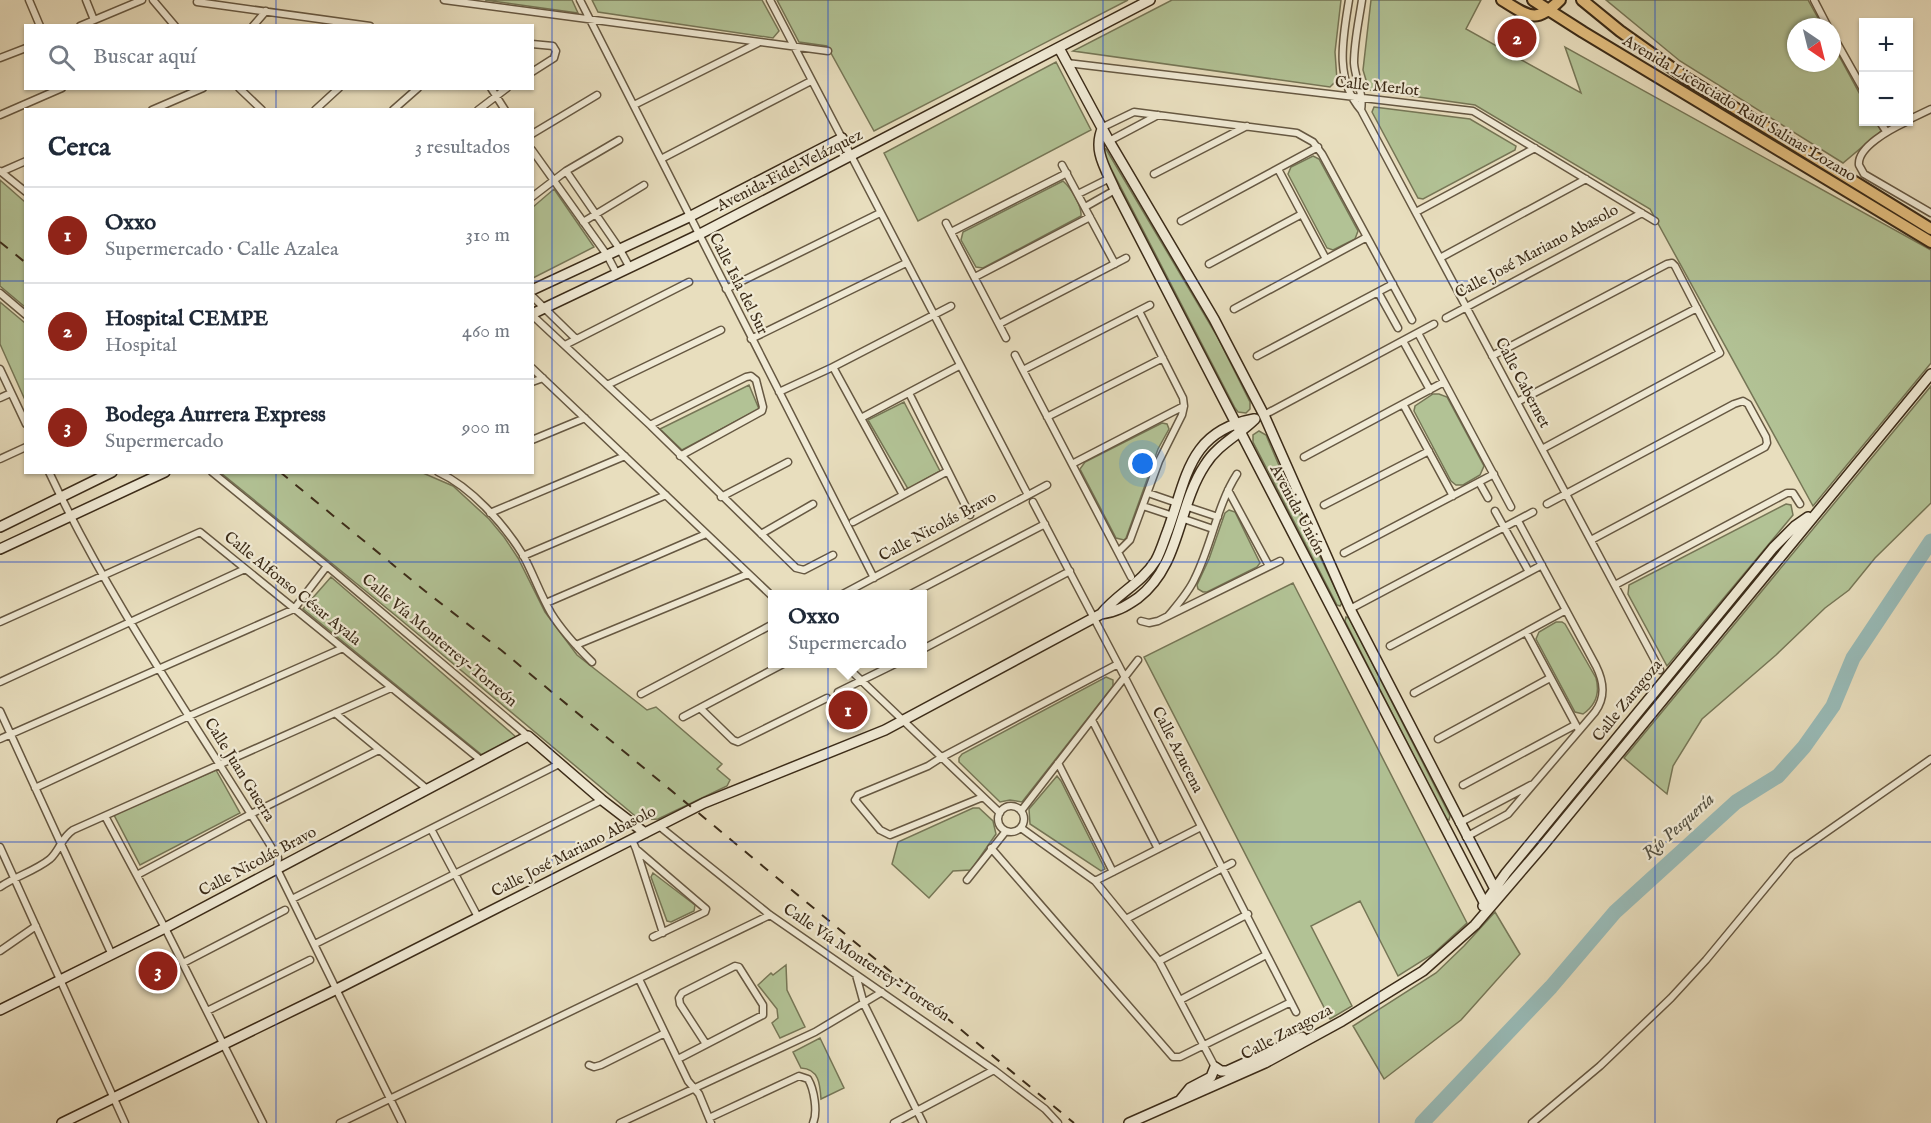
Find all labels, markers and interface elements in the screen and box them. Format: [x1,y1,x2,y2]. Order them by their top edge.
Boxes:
pin: 2 [1498,15,1537,60]
north arrow [1787,18,1841,72]
map controls [1859,18,1913,126]
button: + [1859,18,1913,72]
search box [24,24,534,90]
street label: Avenida Licenciado Raúl Salinas Lozano [1618,31,1860,187]
icon: search [45,41,78,74]
text: Buscar aquí [93,43,196,71]
button: − [1859,72,1913,126]
street label: Calle Merlot [1334,73,1421,101]
street label: Avenida Fidel Velázquez [713,125,866,217]
text: Cerca [48,131,110,164]
text: 3 resultados [415,135,510,160]
street label: Calle José Mariano Abasolo [1452,200,1622,304]
text: Oxxo [105,209,156,237]
text: 1 [64,223,71,248]
text: 310 m [466,223,510,248]
street label: Calle Isla del Sur [704,230,772,338]
text: Supermercado · Calle Azalea [105,237,339,262]
text: Hospital CEMPE [105,305,268,333]
text: 2 [63,319,72,344]
text: 460 m [462,319,510,344]
text: Hospital [105,333,177,358]
street label: Calle Cabernet [1490,334,1554,432]
text: Bodega Aurrera Express [105,401,326,429]
text: 3 [64,415,71,440]
text: 900 m [462,415,510,440]
text: Supermercado [105,429,224,454]
your location [1128,449,1157,478]
street label: Avenida Unión [1264,461,1329,559]
street label: Calle Nicolás Bravo [876,487,1001,566]
street label: Calle Alfonso César Ayala [219,528,365,651]
street label: Calle Vía Monterrey-Torreón [357,570,521,712]
popup [768,590,927,668]
text: Oxxo [788,603,839,631]
text: Supermercado [788,631,907,656]
street label: Calle Zaragoza [1589,656,1667,746]
pin: 1 [828,688,868,732]
street label: Calle Azucena [1147,704,1207,797]
street label: Calle Juan Guerra [199,715,279,825]
water label: Río Pesquería [1638,789,1720,865]
street label: Calle José Mariano Abasolo [488,802,660,902]
street label: Calle Nicolás Bravo [196,822,321,901]
street label: Calle Vía Monterrey-Torreón [779,900,954,1027]
pin: 3 [138,948,178,994]
street label: Calle Zaragoza [1238,1001,1336,1065]

